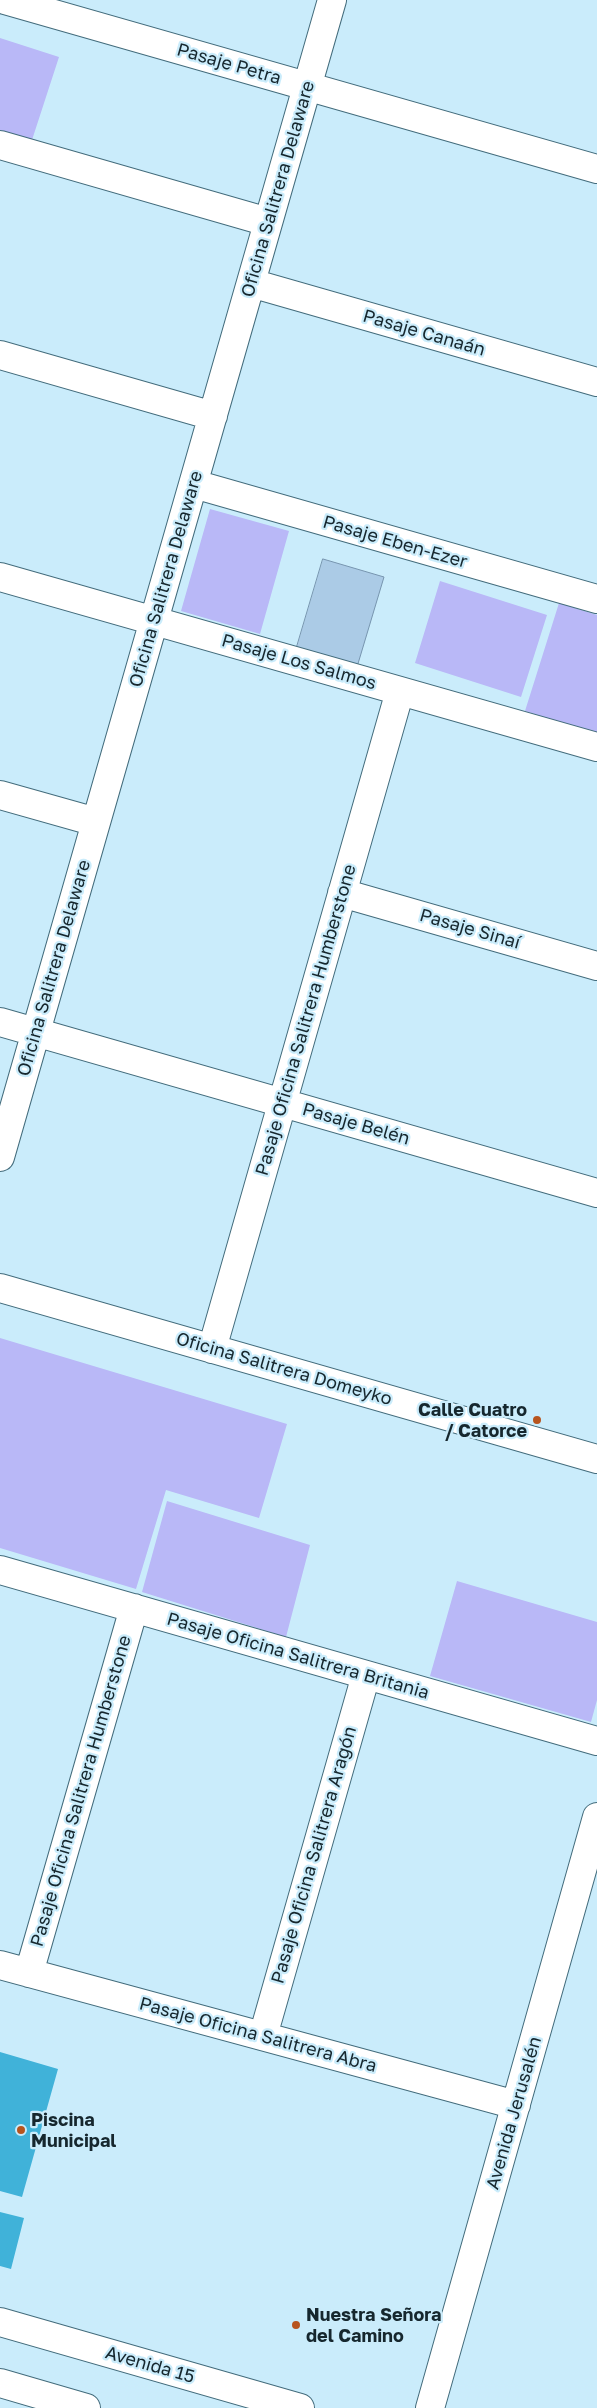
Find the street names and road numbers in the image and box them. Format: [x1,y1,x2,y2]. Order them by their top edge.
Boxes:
street label: Pasaje Petra [174,39,284,89]
street label: Oficina Salitrera Delaware [237,78,319,300]
street label: Pasaje Canaán [360,305,488,361]
street label: Oficina Salitrera Delaware [125,468,207,690]
street label: Pasaje Eben-Ezer [320,511,470,573]
street label: Pasaje Los Salmos [219,630,379,694]
street label: Oficina Salitrera Delaware [13,857,95,1079]
street label: Pasaje Oficina Salitrera Humberstone [251,862,361,1178]
street label: Pasaje Sinaí [417,904,523,954]
street label: Pasaje Belén [300,1098,412,1150]
street label: Oficina Salitrera Domeyko [174,1328,394,1410]
street label: Pasaje Oficina Salitrera Britania [164,1608,432,1704]
street label: Pasaje Oficina Salitrera Humberstone [26,1633,136,1949]
street label: Pasaje Oficina Salitrera Aragón [267,1724,361,1986]
street label: Pasaje Oficina Salitrera Abra [137,1993,379,2077]
street label: Avenida Jerusalén [482,2034,546,2192]
street label: Avenida 15 [103,2342,197,2388]

